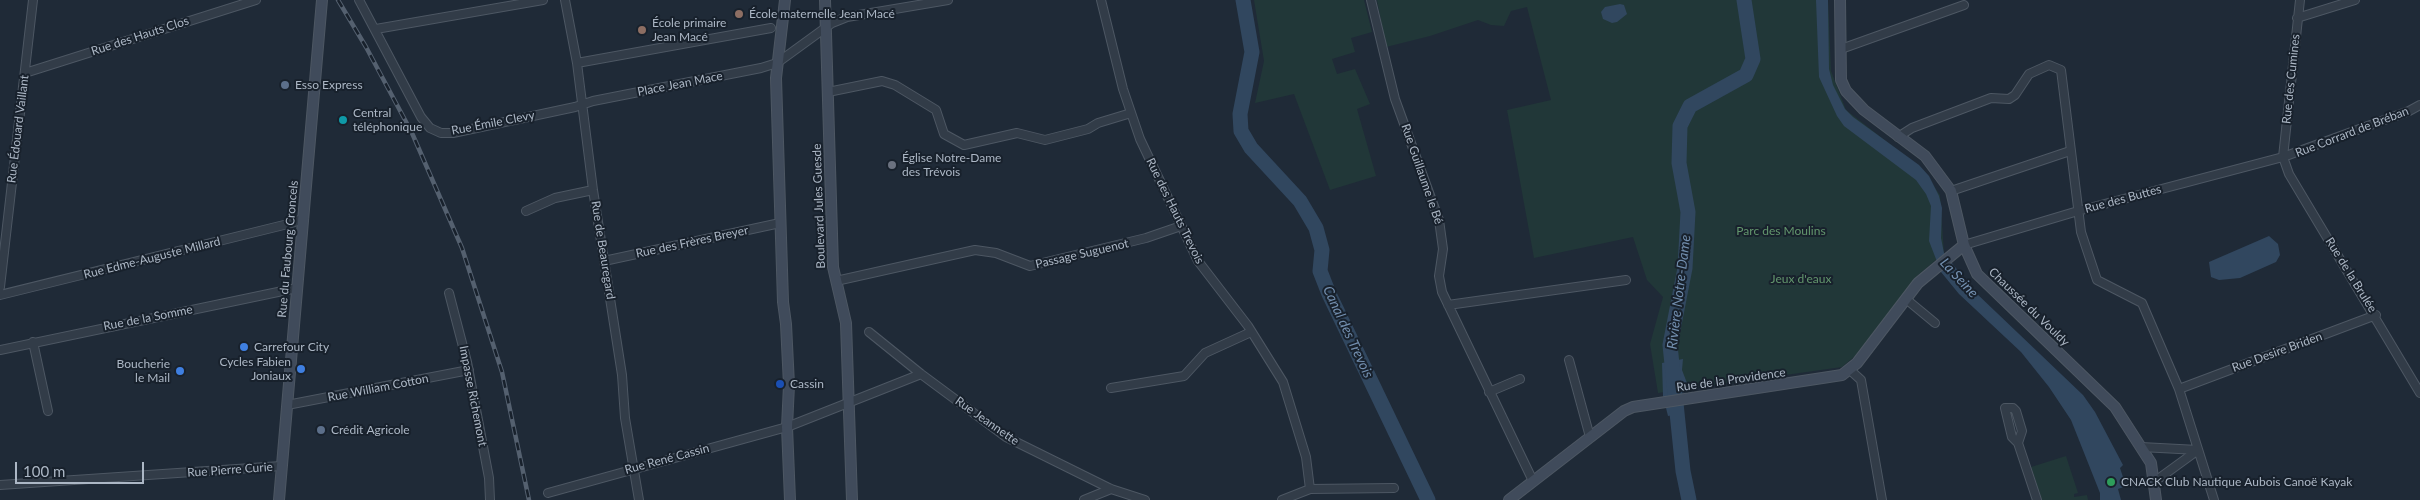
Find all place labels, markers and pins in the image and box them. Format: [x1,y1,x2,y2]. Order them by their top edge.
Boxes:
place label: École maternelle Jean Macé [749,7,895,21]
marker: École maternelle Jean Macé [733,8,745,20]
place label: École primaire Jean Macé [652,16,726,44]
marker: École primaire Jean Macé [636,24,648,36]
place label: Esso Express [295,78,363,92]
marker: Esso Express [279,79,291,91]
place label: Central téléphonique [353,106,422,134]
marker: Central téléphonique [337,114,349,126]
place label: Église Notre-Dame des Trévois [902,151,1001,179]
marker: Église Notre-Dame des Trévois [886,159,898,171]
place label: Carrefour City [254,340,329,354]
marker: Carrefour City [238,341,250,353]
place label: Cycles Fabien Joniaux [219,355,291,383]
place label: Boucherie le Mail [116,357,170,385]
marker: Cycles Fabien Joniaux [295,363,307,375]
marker: Boucherie le Mail [174,365,186,377]
place label: Cassin [790,377,824,391]
marker: Cassin [774,378,786,390]
place label: Crédit Agricole [331,423,410,437]
marker: Crédit Agricole [315,424,327,436]
place label: CNACK Club Nautique Aubois Canoë Kayak [2121,475,2352,489]
marker: CNACK Club Nautique Aubois Canoë Kayak [2105,476,2117,488]

